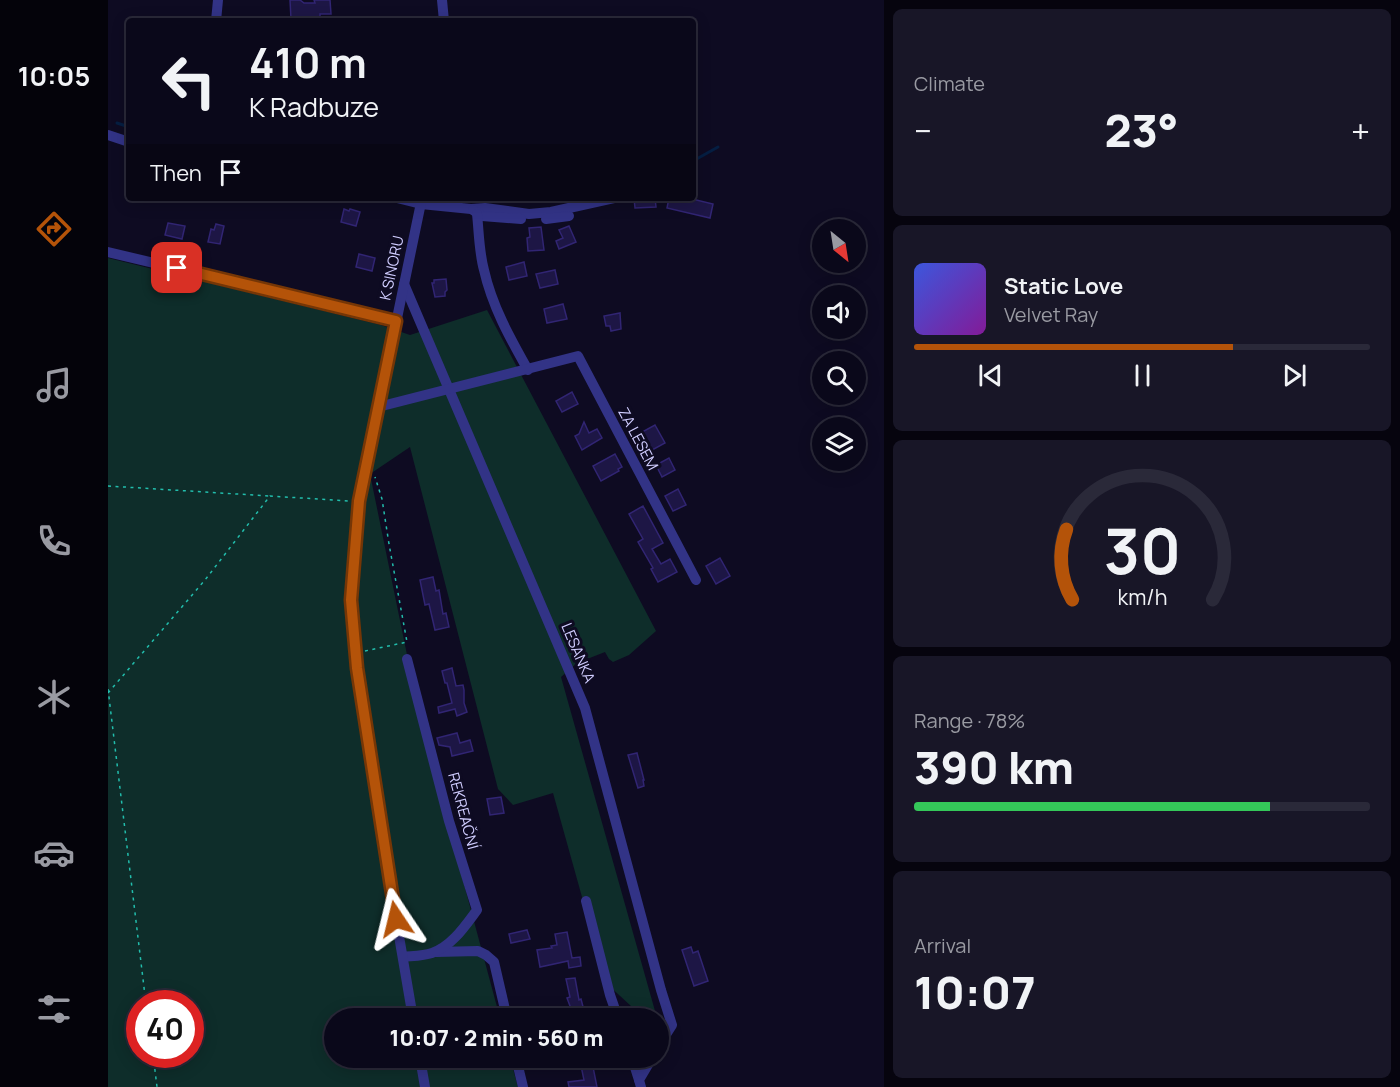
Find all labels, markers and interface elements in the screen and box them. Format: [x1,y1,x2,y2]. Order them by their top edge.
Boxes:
text: 410 m [249,33,367,91]
icon: left [150,42,228,120]
text: 10:05 [18,57,90,94]
text: Climate [914,70,985,97]
text: K Radbuze [249,88,379,125]
text: 23° [1104,99,1178,161]
text: − [914,108,932,153]
text: + [1351,108,1370,153]
icon: arrive [214,156,247,189]
text: Then [150,158,202,188]
icon: directions [33,208,75,250]
north arrow [812,219,866,273]
map controls [812,219,866,471]
street label: K SINORU [374,234,409,302]
pin [151,242,202,293]
icon: arrive [160,251,193,284]
text: Static Love [1004,271,1123,301]
button: sound [812,285,866,339]
text: Velvet Ray [1004,301,1098,328]
button: search [812,351,866,405]
icon: previous [974,359,1007,392]
icon: pause [1126,359,1159,392]
icon: next [1278,359,1311,392]
icon: music [33,364,75,406]
street label: ZA LESEM [613,404,664,474]
button: layers [812,417,866,471]
text: 30 [1103,508,1181,594]
icon: phone [33,520,75,562]
text: km/h [1117,583,1167,612]
street label: LESANKA [556,620,601,686]
icon: climate [33,676,75,718]
text: Range · 78% [914,707,1025,734]
text: 390 km [914,736,1074,798]
street label: REKREAČNÍ [443,770,484,852]
icon: car [33,832,75,874]
position arrow [364,887,428,951]
text: Arrival [914,932,971,959]
text: 10:07 [914,961,1036,1023]
icon: filters [33,988,75,1030]
speed limit sign: 40 [126,990,204,1068]
text: 10:07 · 2 min · 560 m [390,1023,603,1053]

